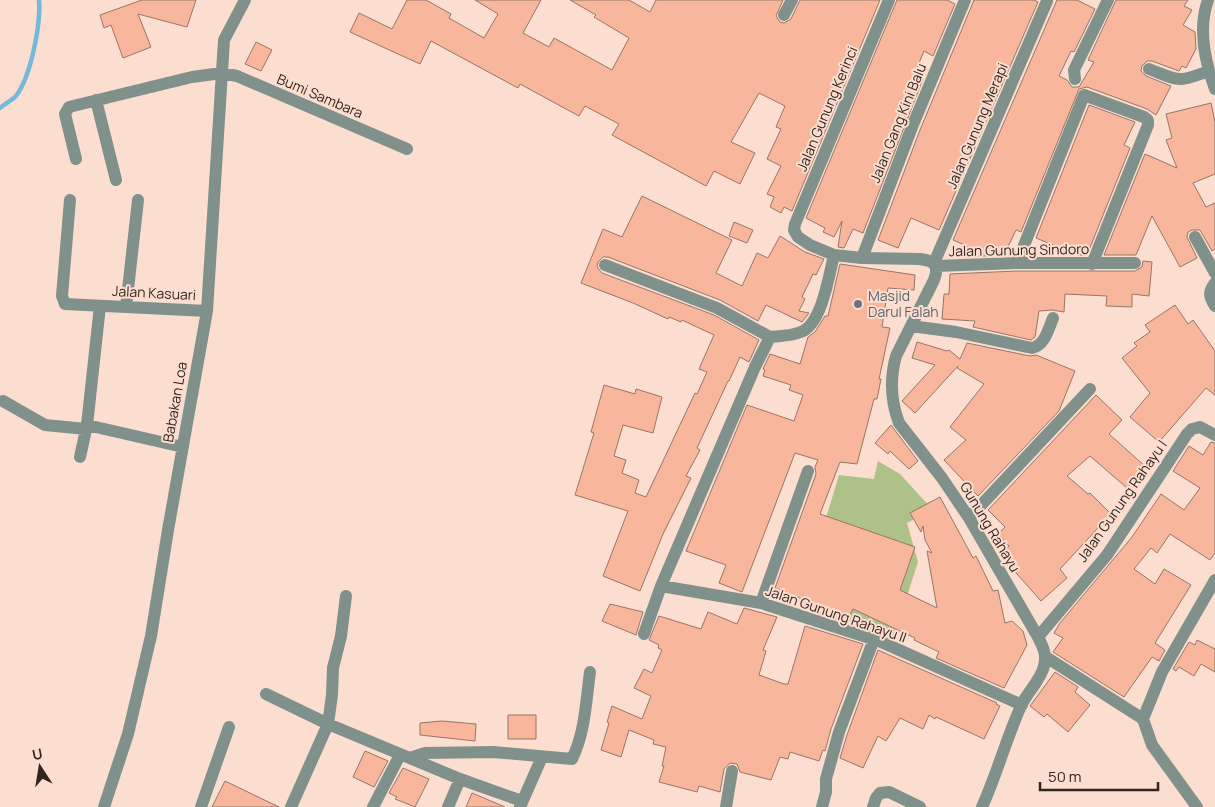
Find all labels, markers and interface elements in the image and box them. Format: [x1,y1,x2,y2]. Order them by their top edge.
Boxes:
street label: Jalan Gunung Kerinci [792,43,861,174]
street label: Jalan Gang Kini Balu [865,60,930,185]
street label: Jalan Gunung Merapi [941,60,1012,192]
street label: Bumi Sambara [274,69,366,122]
street label: Jalan Gunung Sindoro [949,239,1089,260]
street label: Jalan Kasuari [111,281,197,304]
place label: Masjid Darul Falah [868,286,939,321]
marker: Masjid Darul Falah [852,298,864,310]
street label: Babakan Loa [158,360,191,444]
street label: Jalan Gunung Rahayu I [1072,436,1171,565]
street label: Gunung Rahayu [956,478,1025,575]
street label: Jalan Gunung Rahayu II [763,580,909,647]
north arrow [15,742,65,792]
text: U [30,743,44,764]
scale bar [1040,760,1158,792]
text: 50 m [1048,766,1082,787]

